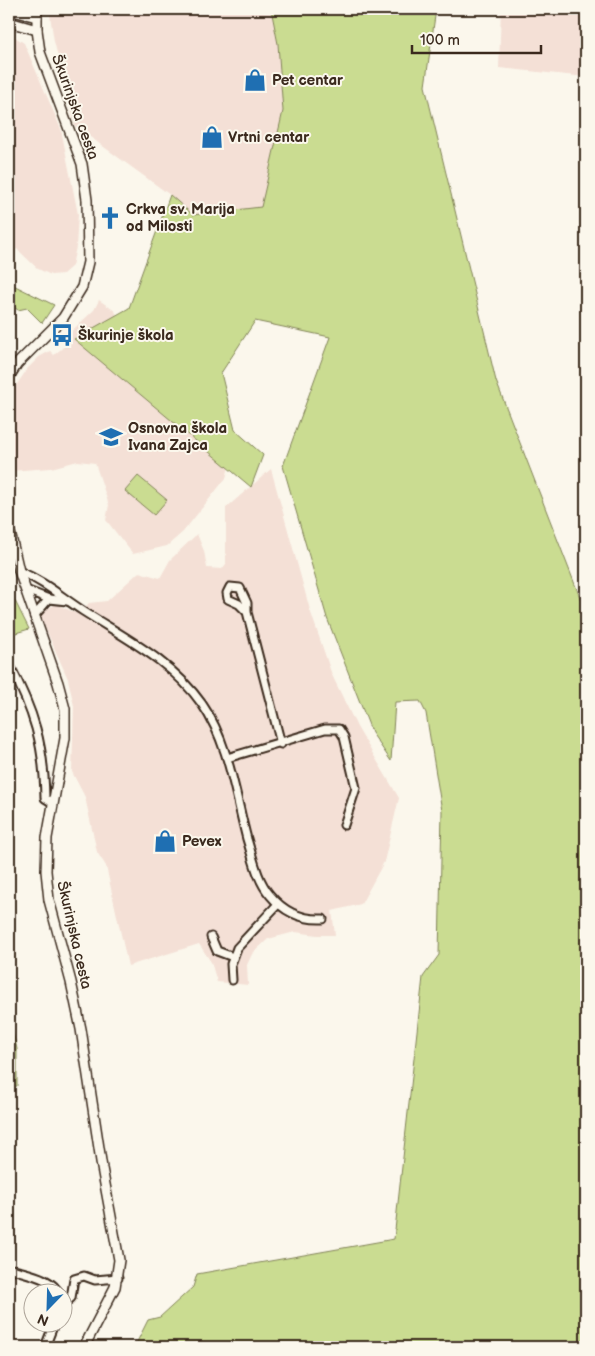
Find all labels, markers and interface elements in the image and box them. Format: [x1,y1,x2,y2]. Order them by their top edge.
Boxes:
scale bar [412,22,541,54]
text: 100 m [420,31,460,50]
street label: Škurinjska cesta [47,52,103,162]
shop icon: Pet centar [242,67,268,93]
place label: Pet centar [272,71,344,90]
shop icon: Vrtni centar [199,124,225,150]
place label: Vrtni centar [228,128,310,147]
place label: Crkva sv. Marija od Milosti [126,200,235,236]
church icon: Crkva sv. Marija od Milosti [97,205,123,231]
bus stop icon: Škurinje škola [49,322,75,348]
place label: Škurinje škola [78,325,174,345]
place label: Osnovna škola Ivana Zajca [128,419,227,455]
school or university icon: Osnovna škola Ivana Zajca [98,424,124,450]
shop icon: Pevex [152,828,178,854]
place label: Pevex [182,832,222,851]
street label: Škurinjska cesta [52,879,96,991]
north arrow [22,1284,72,1334]
text: N [35,1310,51,1329]

